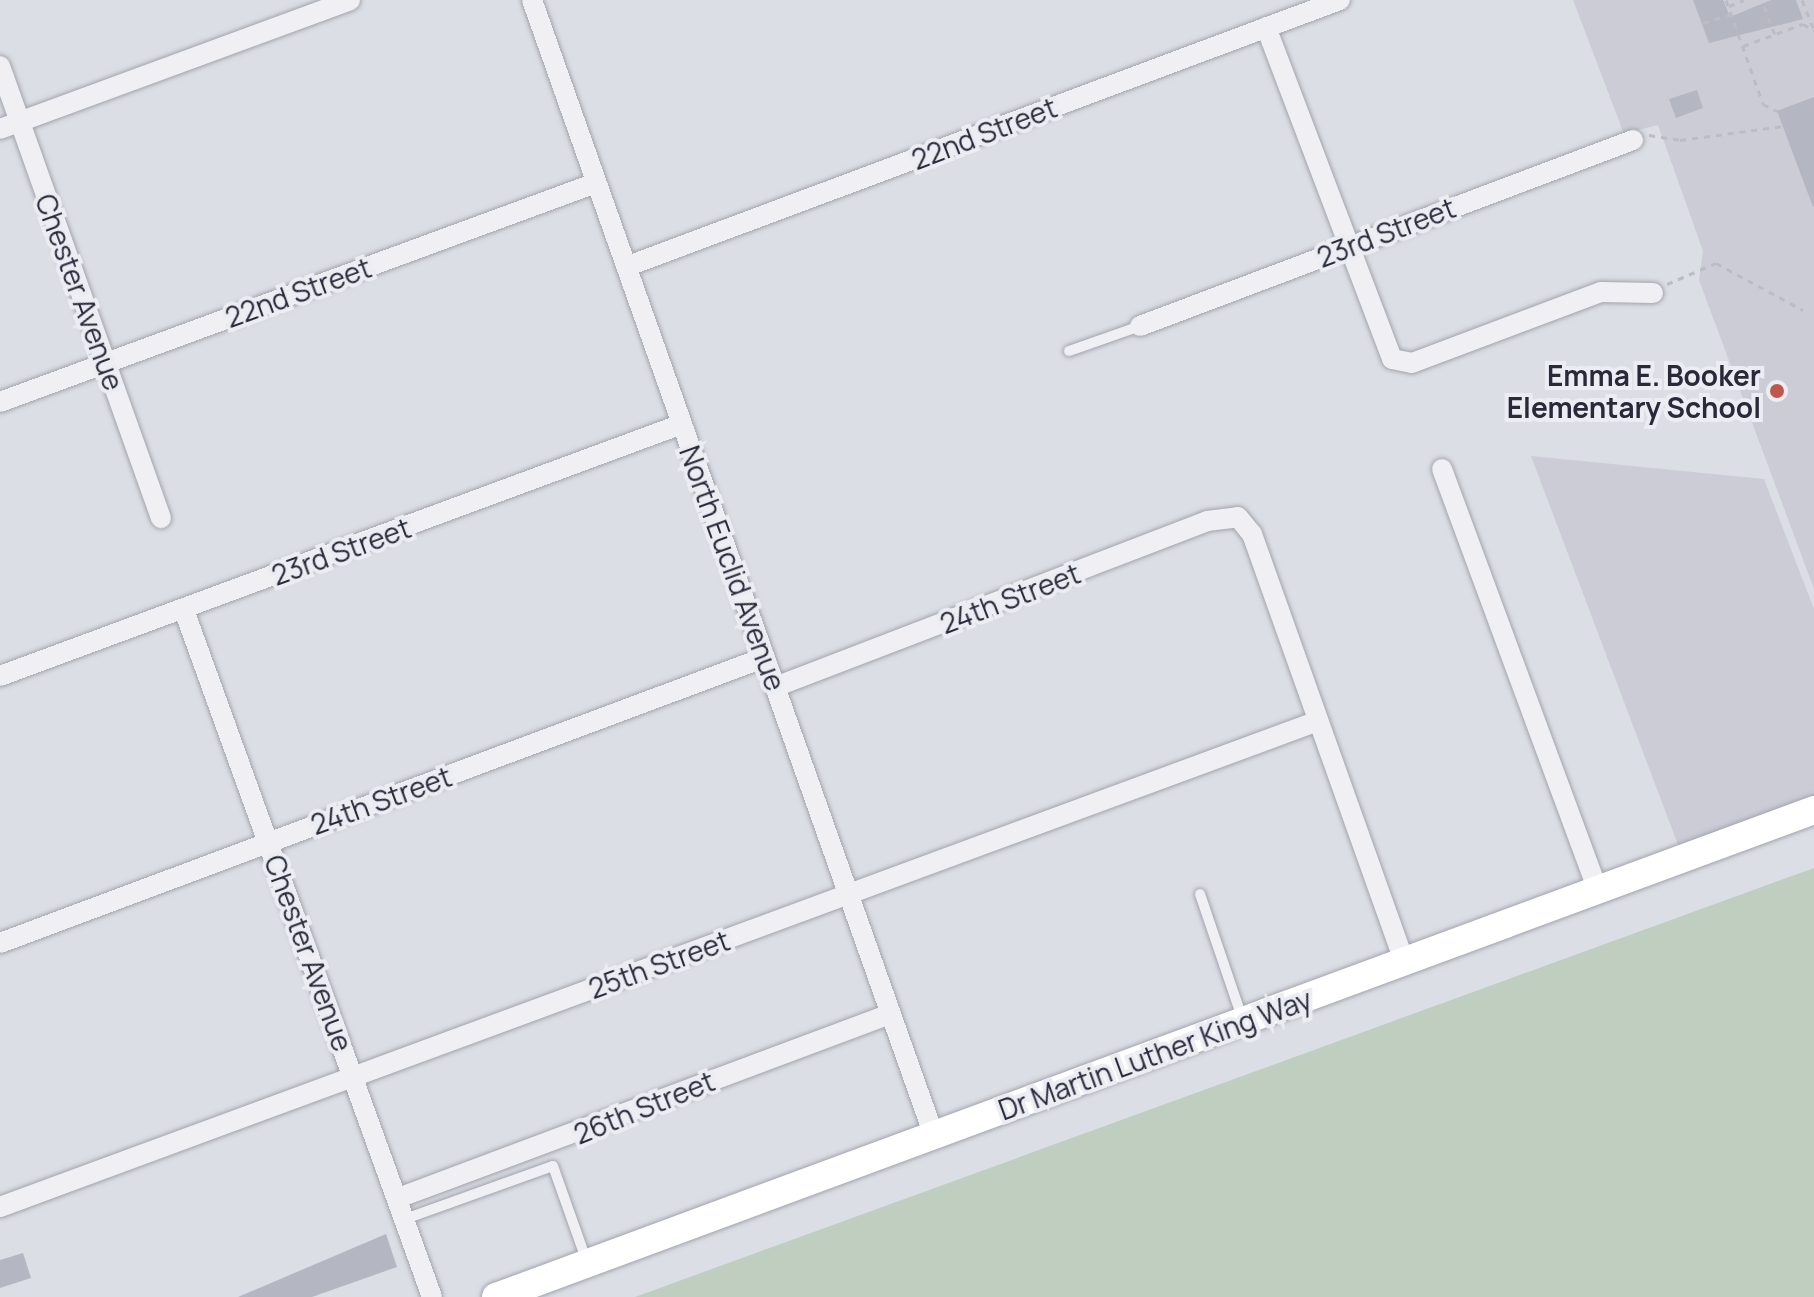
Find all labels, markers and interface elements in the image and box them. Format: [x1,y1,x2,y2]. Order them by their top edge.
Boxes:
street label: 22nd Street [907,90,1061,176]
street label: Chester Avenue [29,189,131,395]
street label: 23rd Street [1312,190,1460,274]
street label: 22nd Street [220,250,376,334]
place label: Emma E. Booker Elementary School [1507,358,1761,424]
marker: Emma E. Booker Elementary School [1768,382,1786,400]
street label: North Euclid Avenue [673,441,793,695]
street label: 23rd Street [267,510,415,592]
street label: 24th Street [935,556,1085,640]
street label: 24th Street [306,759,456,841]
street label: Chester Avenue [258,850,360,1056]
street label: 25th Street [584,923,734,1005]
street label: Dr Martin Luther King Way [994,982,1316,1126]
street label: 26th Street [569,1064,719,1150]

